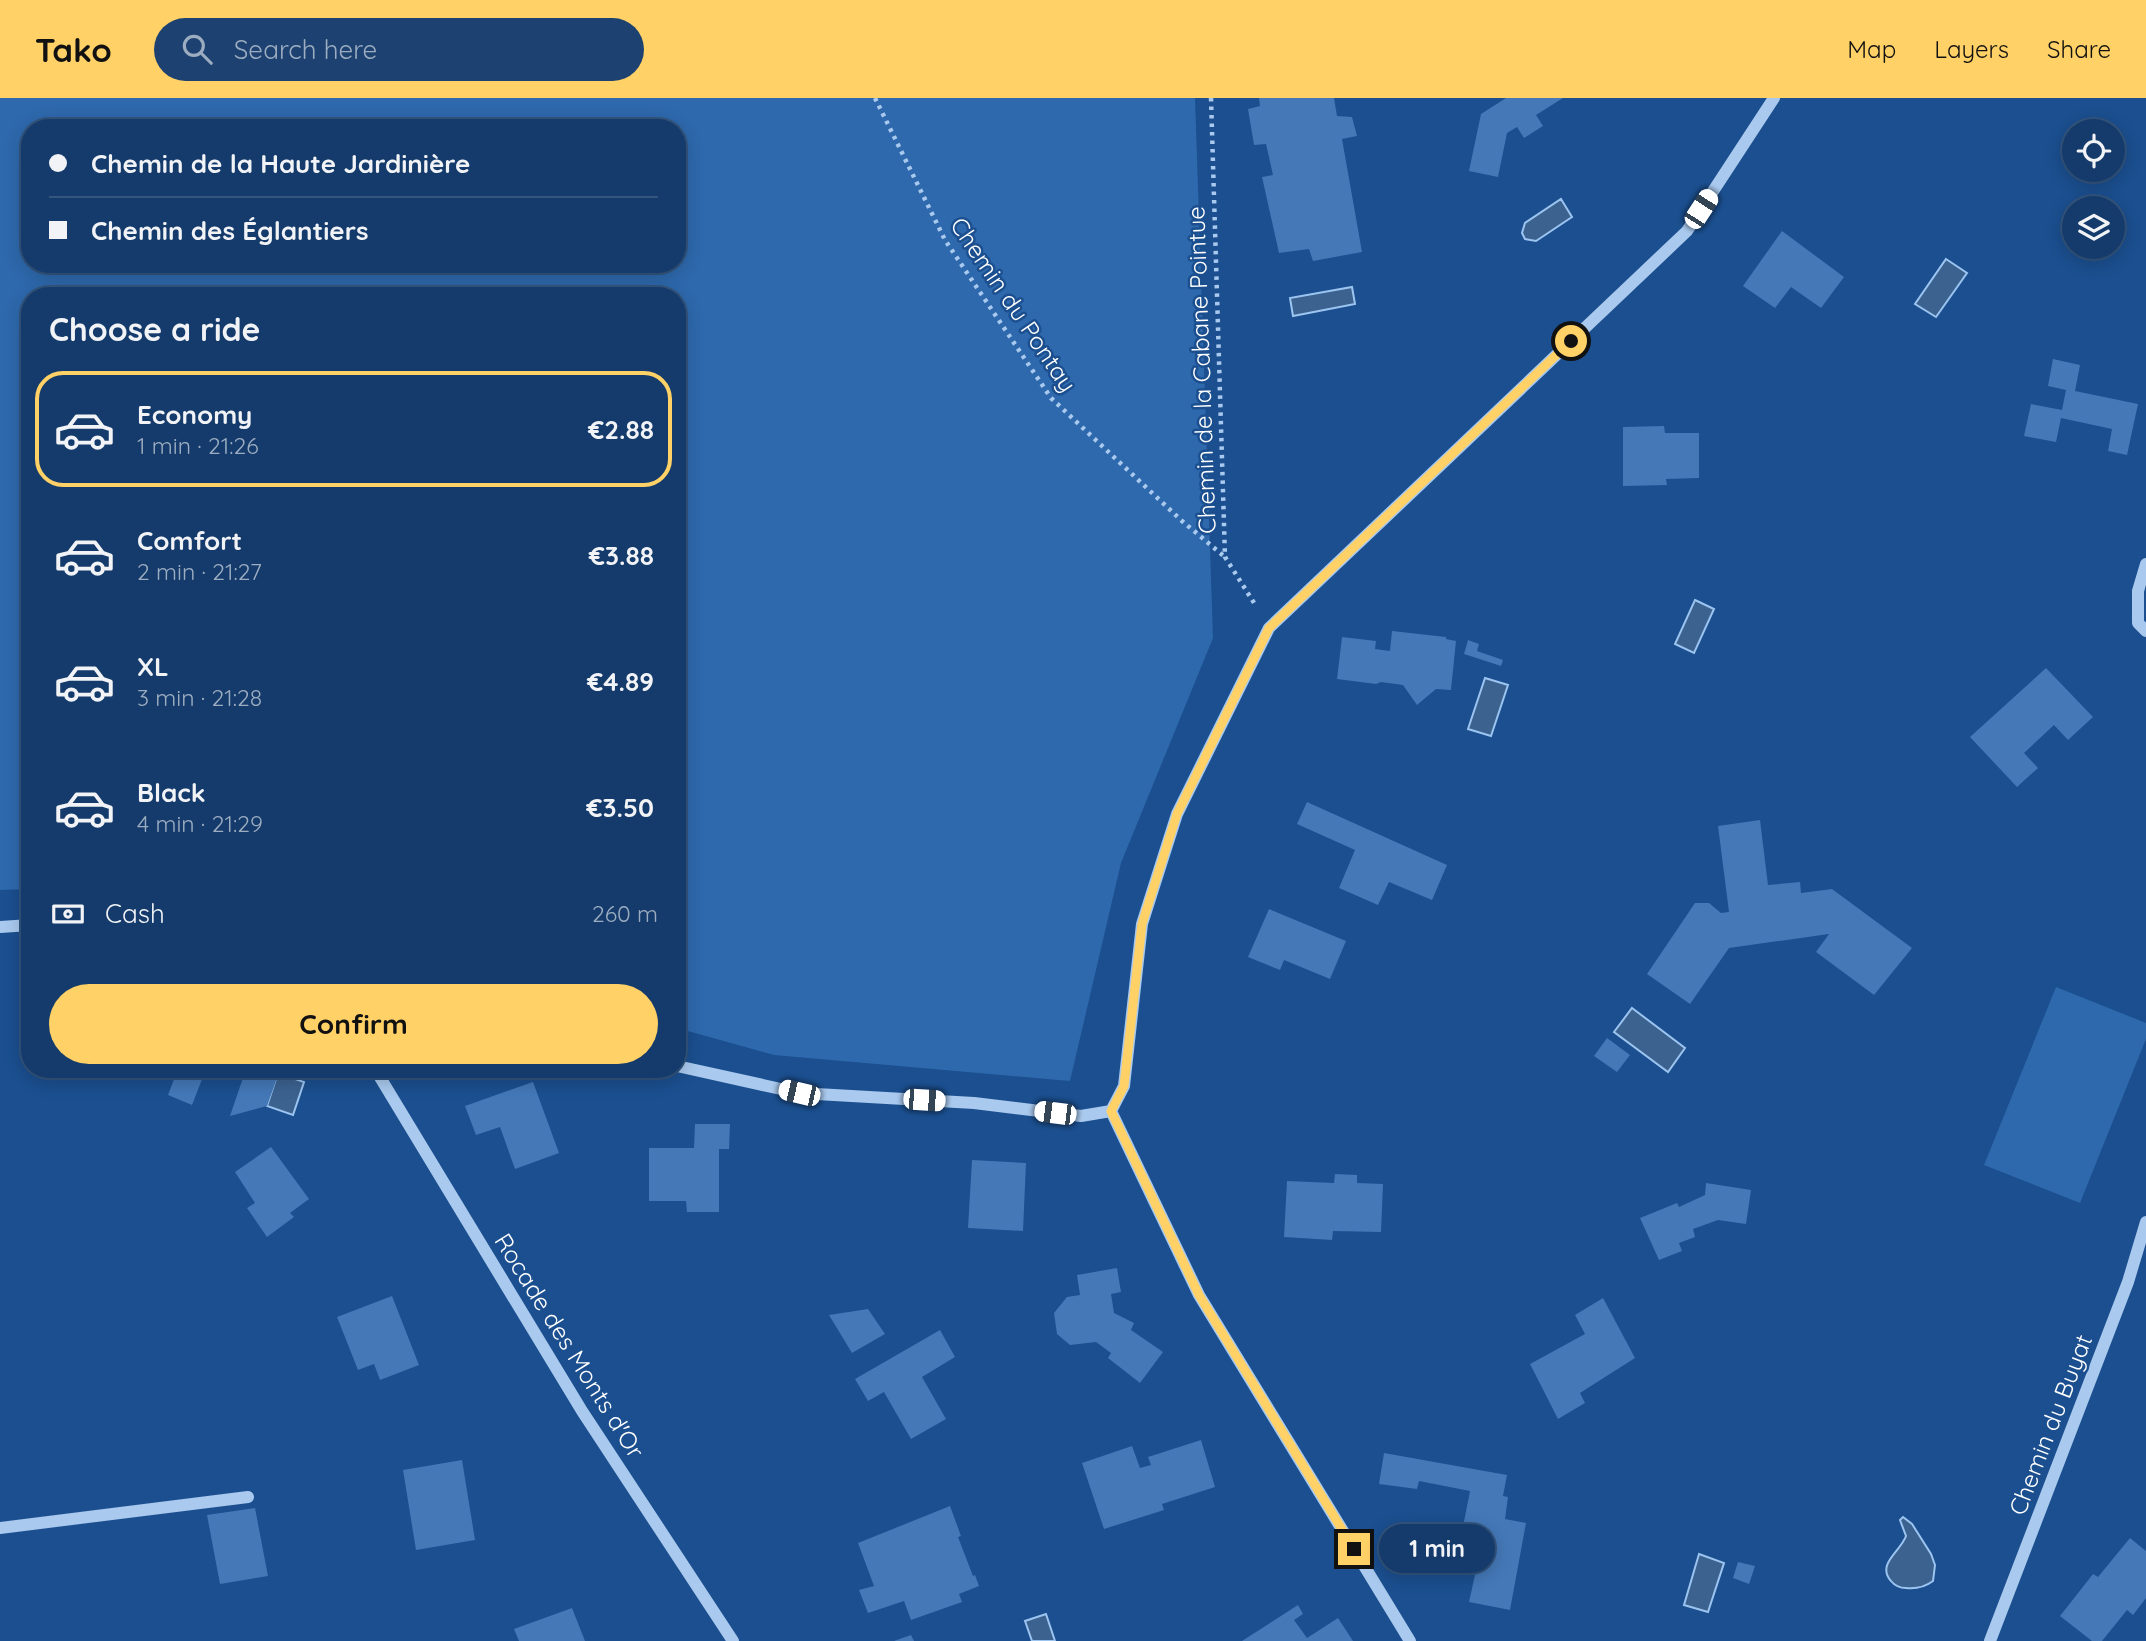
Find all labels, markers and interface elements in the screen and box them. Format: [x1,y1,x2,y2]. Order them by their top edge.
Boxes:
search box [154,18,644,81]
text: Tako [35,29,112,70]
icon: search [178,30,216,68]
text: Search here [234,33,377,66]
text: Map [1847,34,1896,64]
text: Layers [1934,34,2009,64]
text: Share [2047,34,2111,64]
map controls [2062,119,2125,259]
button: locate [2062,119,2125,182]
text: Chemin de la Haute Jardinière [91,147,470,180]
car [1681,186,1722,232]
button: layers [2062,196,2125,259]
street label: Chemin de la Cabane Pointue [1180,206,1222,534]
street label: Chemin du Pontay [944,211,1083,397]
text: Chemin des Églantiers [91,214,368,247]
text: Choose a ride [49,309,261,349]
route start [1555,325,1587,357]
icon: car [53,398,116,461]
text: Economy [137,398,252,431]
text: €2.88 [588,413,654,446]
text: 1 min · 21:26 [137,431,259,460]
icon: car [53,524,116,587]
text: Comfort [137,524,242,557]
text: €3.88 [589,539,654,572]
text: 2 min · 21:27 [137,557,262,586]
icon: car [53,650,116,713]
text: XL [137,650,169,683]
text: €4.89 [587,665,654,698]
text: 3 min · 21:28 [137,683,262,712]
icon: car [53,776,116,839]
text: Black [137,776,206,809]
text: €3.50 [586,791,654,824]
text: 4 min · 21:29 [137,809,263,838]
icon: cash [49,895,87,933]
text: Cash [105,897,165,930]
text: 260 m [592,899,658,928]
button: Confirm [49,984,658,1064]
car [777,1078,822,1108]
car [903,1088,946,1112]
car [1033,1100,1078,1126]
street label: Rocade des Monts d'Or [488,1228,651,1463]
street label: Chemin du Buyat [2002,1330,2098,1519]
callout: 1 min [1378,1524,1494,1574]
route end [1338,1533,1370,1565]
text: 1 min [1409,1534,1465,1563]

